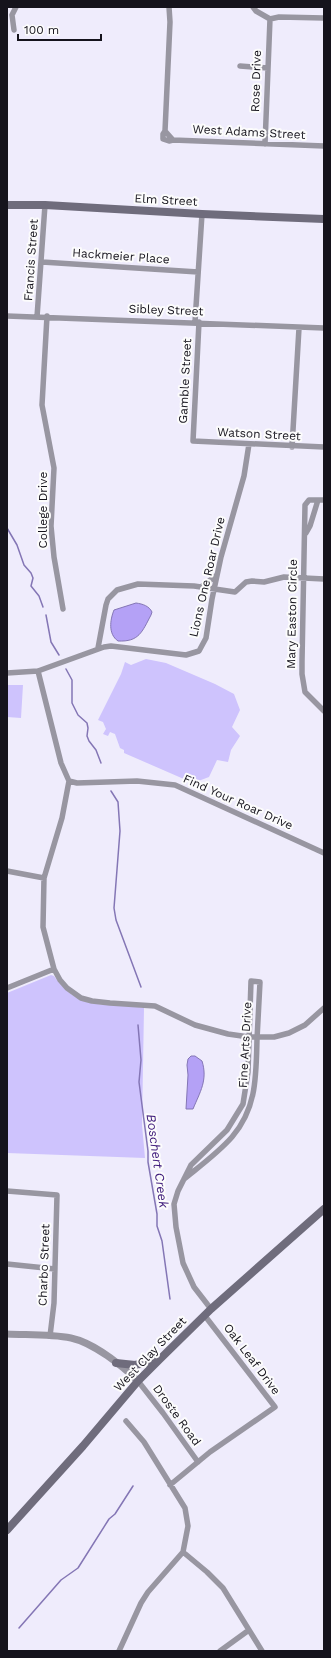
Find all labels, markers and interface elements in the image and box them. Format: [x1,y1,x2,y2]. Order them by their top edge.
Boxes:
scale bar [18,16,101,42]
text: 100 m [24,23,59,37]
street label: Rose Drive [248,50,264,112]
street label: West Adams Street [192,122,306,142]
street label: Elm Street [134,191,198,209]
street label: Francis Street [21,218,41,302]
street label: Hackmeier Place [72,246,170,266]
street label: Sibley Street [128,302,204,318]
street label: Gamble Street [176,338,194,424]
street label: Watson Street [217,425,301,443]
street label: College Drive [36,471,50,548]
street label: Lions One Roar Drive [186,515,228,639]
street label: Mary Easton Circle [284,559,300,669]
street label: Find Your Roar Drive [181,771,295,833]
street label: Fine Arts Drive [236,1002,254,1088]
water label: Boschert Creek [143,1113,172,1210]
street label: Charbo Street [36,1224,52,1306]
street label: West Clay Street [111,1314,189,1394]
street label: Oak Leaf Drive [221,1321,283,1397]
street label: Droste Road [150,1382,204,1448]

